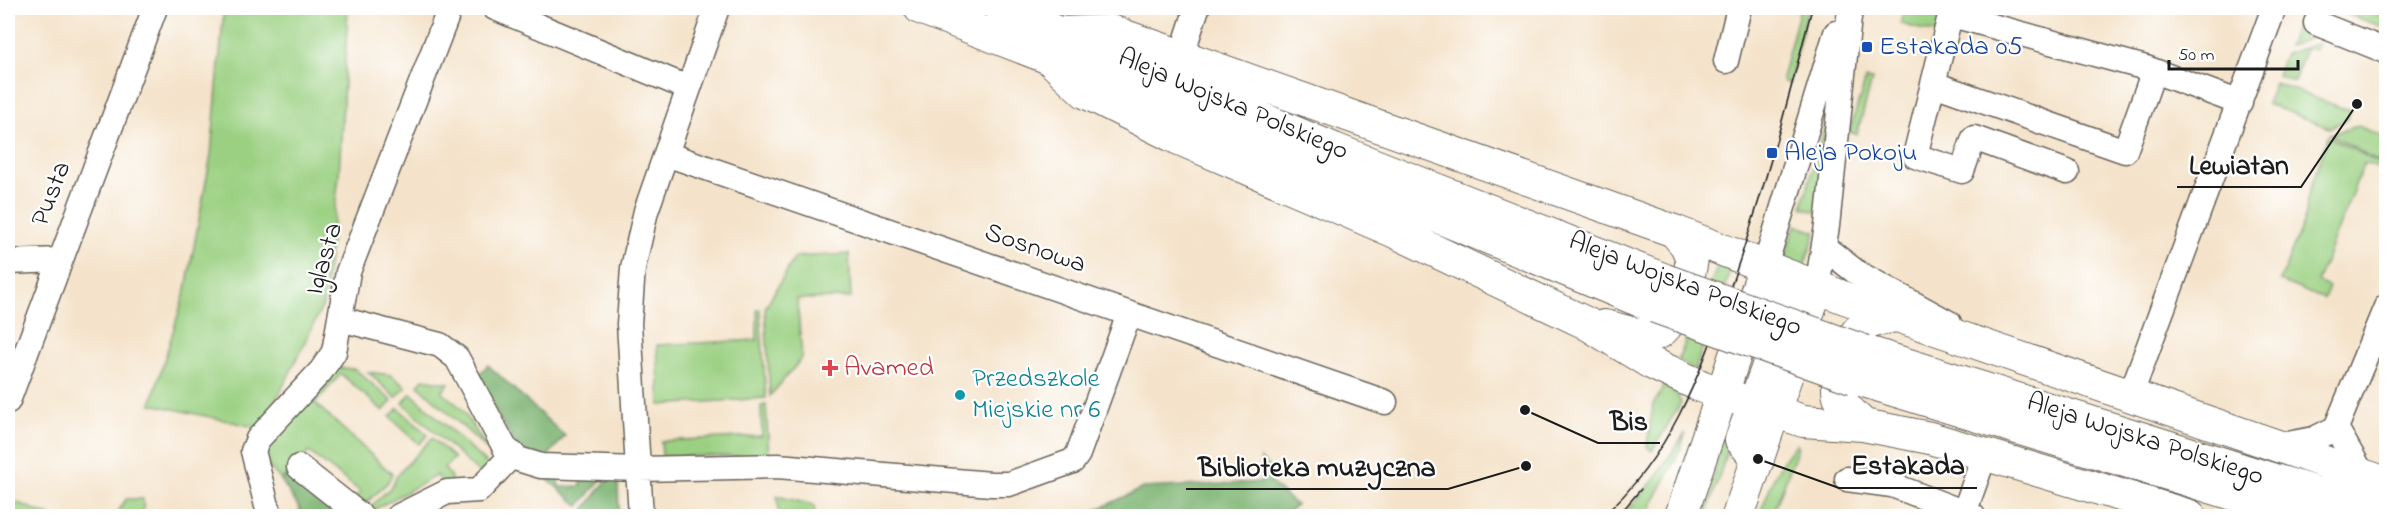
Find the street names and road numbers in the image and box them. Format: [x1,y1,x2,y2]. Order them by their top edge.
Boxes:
street label: Aleja Wojska Polskiego [1112,39,1354,171]
street label: Pusta [22,156,82,232]
street label: Sosnowa [979,214,1091,284]
street label: Iglasta [296,218,354,300]
street label: Aleja Wojska Polskiego [1563,222,1807,348]
street label: Aleja Wojska Polskiego [2021,383,2269,497]

